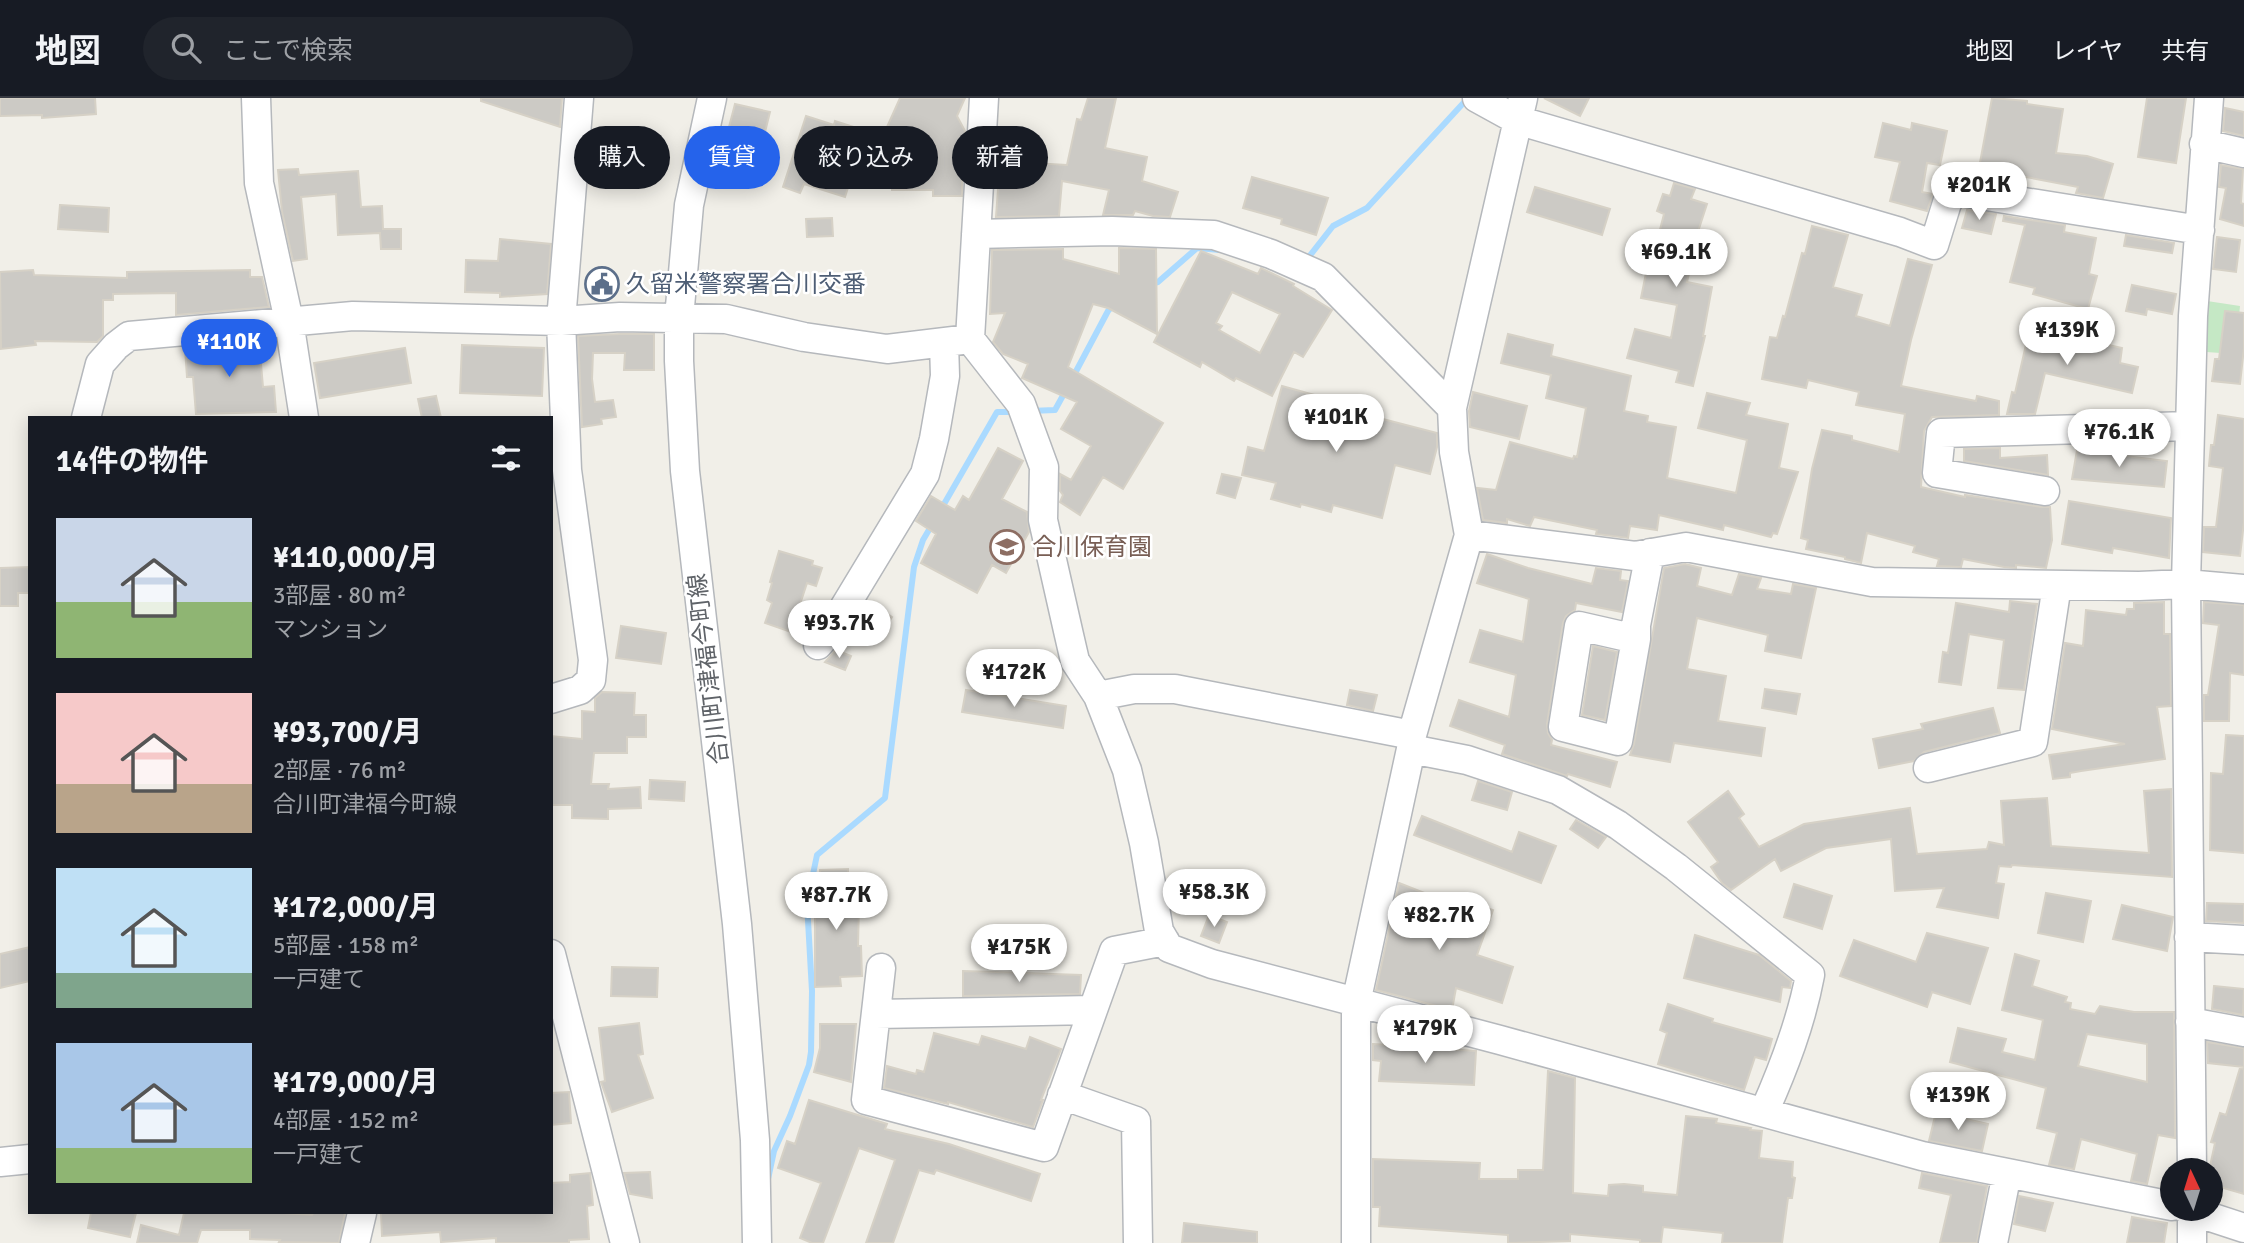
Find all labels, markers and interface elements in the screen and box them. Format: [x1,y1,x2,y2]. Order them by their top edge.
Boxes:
search box [143,17,633,80]
icon: search [167,29,205,67]
text: 地図 [35,31,101,72]
text: ここで検索 [223,35,353,67]
text: 地図 [1966,36,2014,66]
text: レイヤ [2052,36,2123,66]
text: 共有 [2161,36,2209,66]
chip: 購入 [574,126,670,189]
chip: 賃貸 [684,126,780,189]
chip: 絞り込み [794,126,938,189]
chip: 新着 [952,126,1048,189]
pin: ¥201K [1930,162,2028,222]
text: ¥201K [1947,170,2011,199]
pin: ¥69.1K [1619,230,1733,289]
text: ¥69.1K [1641,237,1711,266]
public building icon: 久留米警察署合川交番 [583,265,621,303]
place label: 久留米警察署合川交番 [626,269,866,299]
pin: ¥139K [2018,308,2116,367]
text: ¥139K [2035,315,2099,344]
pin: ¥110K [180,320,278,379]
text: ¥110K [197,327,261,356]
pin: ¥101K [1287,394,1385,454]
text: ¥101K [1304,402,1368,431]
pin: ¥76.1K [2062,410,2176,469]
text: ¥76.1K [2084,417,2154,446]
icon: filters [487,439,525,477]
text: 14件の物件 [56,443,208,480]
school or university icon: 合川保育園 [988,528,1026,566]
place label: 合川保育園 [1032,532,1152,562]
text: ¥110,000/月 [273,539,439,576]
icon: home [112,546,196,630]
street label: 合川町津福今町線 [681,572,735,766]
text: 3部屋 · 80 m² [273,581,406,610]
pin: ¥93.7K [782,601,896,660]
text: ¥93.7K [804,608,874,637]
text: マンション [273,615,388,644]
pin: ¥172K [965,650,1063,709]
text: ¥172K [982,657,1046,686]
text: ¥93,700/月 [273,714,423,751]
icon: home [112,721,196,805]
text: 2部屋 · 76 m² [273,756,406,785]
text: 合川町津福今町線 [273,790,457,819]
pin: ¥58.3K [1157,870,1271,929]
pin: ¥87.7K [779,872,893,932]
text: ¥58.3K [1179,877,1249,906]
text: ¥87.7K [801,880,871,909]
text: ¥172,000/月 [273,889,439,926]
pin: ¥82.7K [1382,892,1496,952]
icon: home [112,896,196,980]
text: ¥82.7K [1404,900,1474,929]
pin: ¥175K [970,924,1068,984]
text: 5部屋 · 158 m² [273,931,419,960]
text: ¥175K [987,932,1051,961]
text: 一戸建て [273,965,365,994]
pin: ¥179K [1376,1006,1474,1065]
text: ¥179K [1393,1013,1457,1042]
text: ¥179,000/月 [273,1064,439,1101]
icon: home [112,1071,196,1155]
pin: ¥139K [1909,1072,2007,1132]
text: ¥139K [1926,1080,1990,1109]
text: 4部屋 · 152 m² [273,1106,419,1135]
text: 一戸建て [273,1140,365,1169]
north arrow [2160,1158,2222,1222]
map controls [2160,1158,2223,1221]

